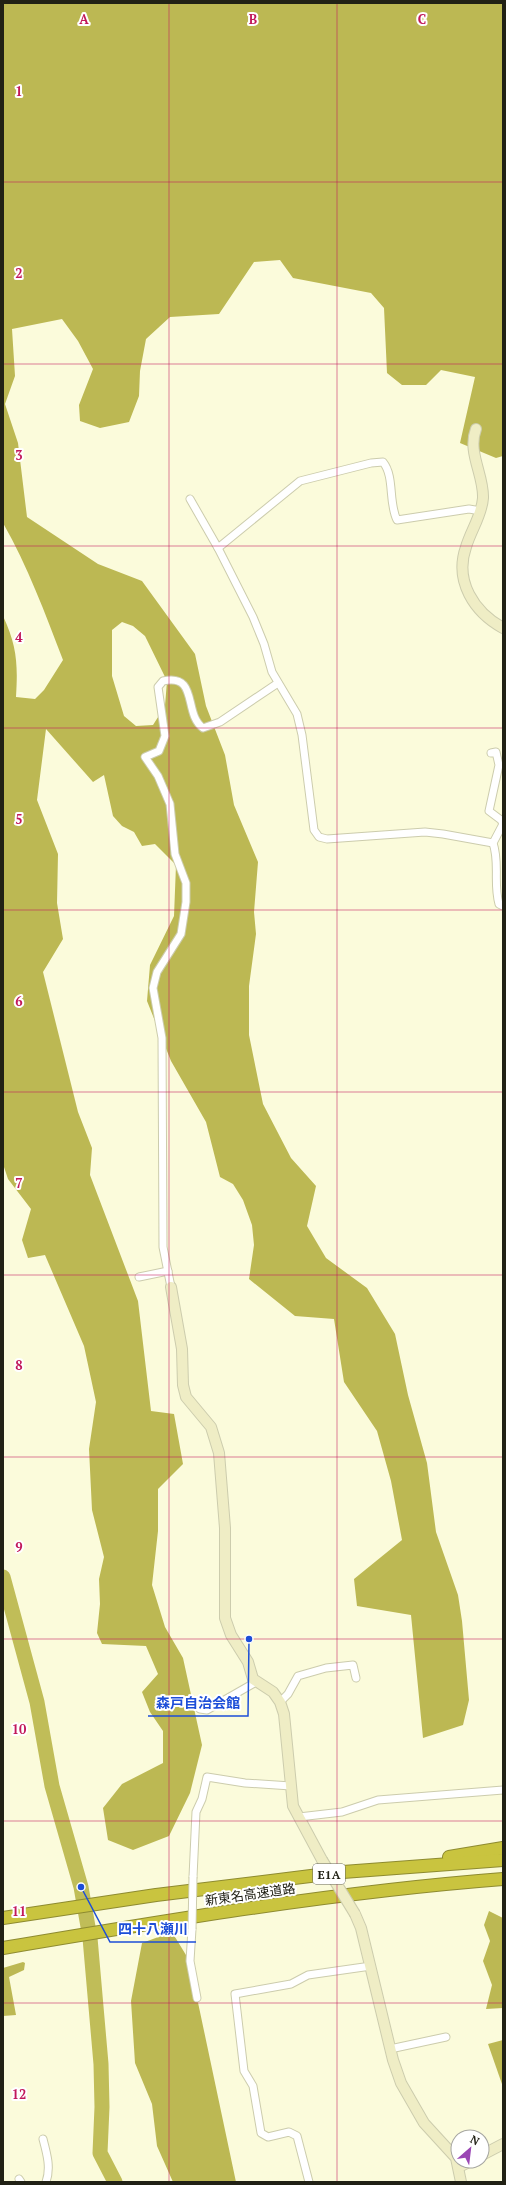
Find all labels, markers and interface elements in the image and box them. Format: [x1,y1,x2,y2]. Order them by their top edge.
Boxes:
text: A [79,10,89,28]
text: B [249,10,257,28]
text: C [418,10,426,28]
text: 1 [15,82,23,100]
text: 2 [15,264,23,282]
text: 3 [15,446,23,464]
text: 4 [15,628,23,646]
text: 5 [15,810,23,828]
text: 6 [15,992,23,1010]
text: 7 [15,1174,23,1192]
text: 8 [15,1356,23,1374]
text: 9 [15,1538,23,1556]
callout: 森戸自治会館 [148,1690,248,1716]
text: 森戸自治会館 [156,1693,240,1712]
text: 10 [12,1720,27,1738]
road number: E1A [313,1864,345,1884]
street label: 新東名高速道路 [204,1879,296,1909]
text: 11 [12,1902,26,1920]
callout: 四十八瀬川 [110,1916,196,1942]
text: 四十八瀬川 [118,1919,188,1938]
text: 12 [12,2085,26,2103]
north arrow [450,2129,490,2169]
text: N [468,2132,482,2149]

